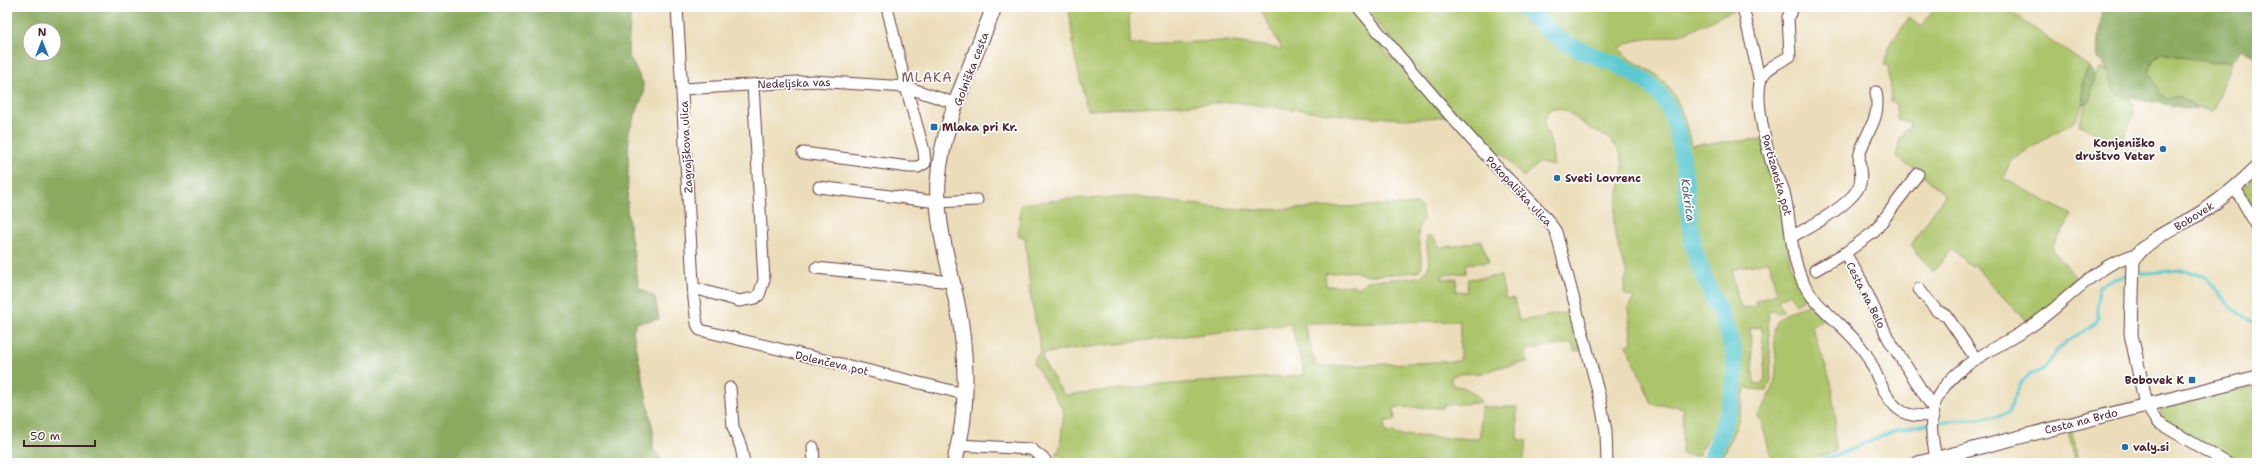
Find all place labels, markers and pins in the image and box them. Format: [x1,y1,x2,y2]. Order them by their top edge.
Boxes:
place label: Mlaka pri Kr. [942,120,1017,135]
marker: Mlaka pri Kr. [929,122,939,132]
place label: Konjeniško društvo Veter [2075,136,2155,164]
marker: Konjeniško društvo Veter [2158,144,2168,154]
place label: Sveti Lovrenc [1565,171,1641,186]
marker: Sveti Lovrenc [1552,173,1562,183]
place label: Bobovek K [2125,373,2184,388]
marker: Bobovek K [2187,375,2197,385]
place label: valy.si [2133,440,2169,455]
marker: valy.si [2120,442,2130,452]

